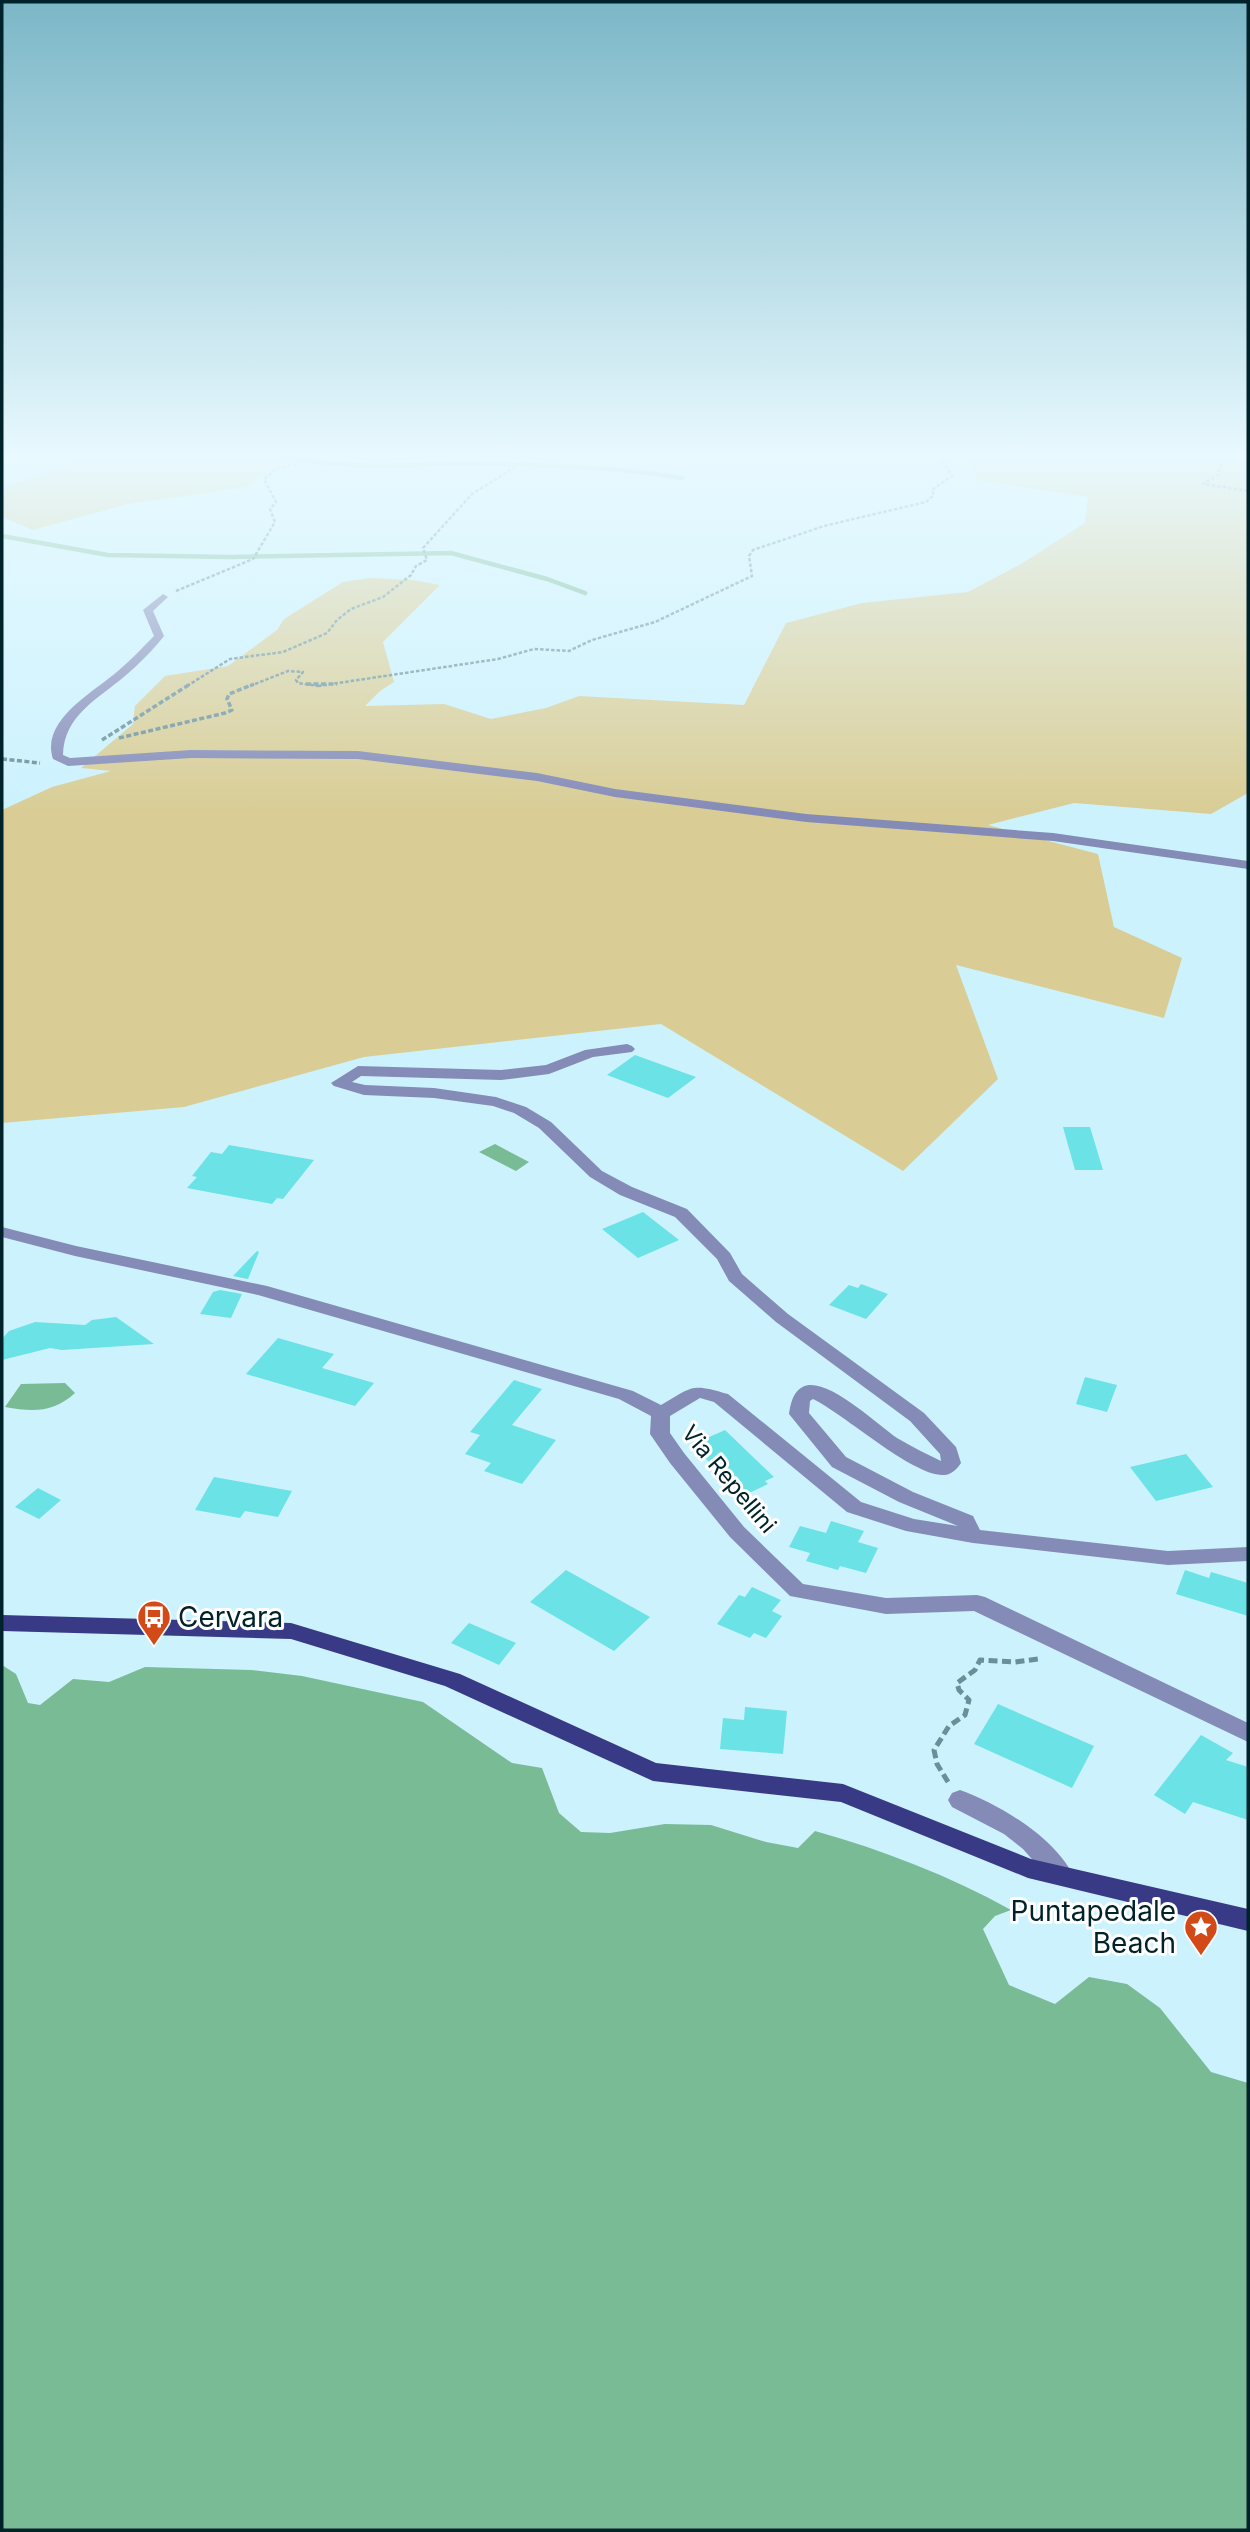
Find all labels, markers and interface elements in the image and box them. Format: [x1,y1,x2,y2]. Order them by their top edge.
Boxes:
street label: Via Repellini [676,1419,782,1539]
bus stop icon: Cervara [135,1598,173,1647]
place label: Cervara [178,1600,283,1634]
place label: Puntapedale Beach [1011,1894,1176,1960]
place icon: Puntapedale Beach [1182,1908,1220,1957]

